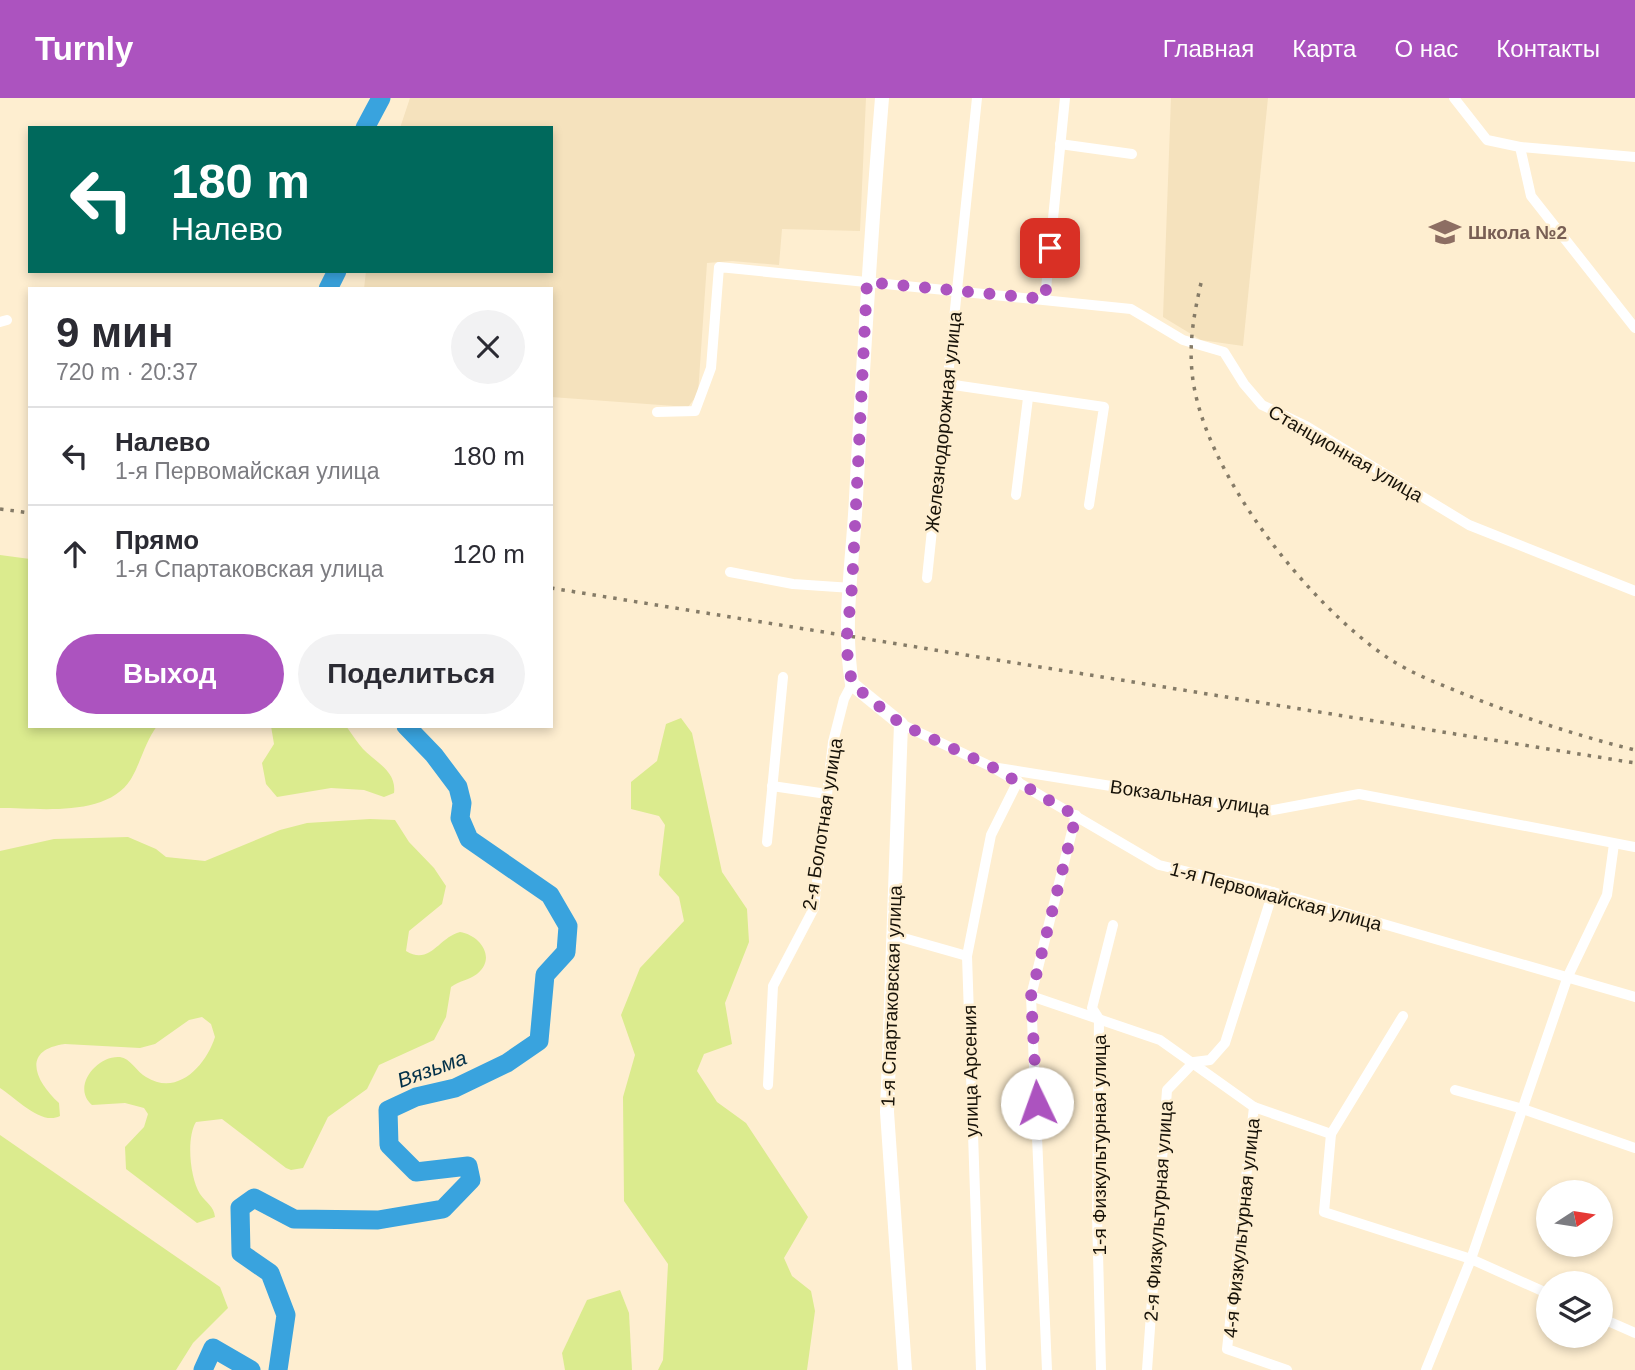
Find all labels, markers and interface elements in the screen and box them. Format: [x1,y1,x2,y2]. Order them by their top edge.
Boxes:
text: Turnly [35,30,133,67]
text: Главная [1163,35,1254,62]
text: Карта [1292,35,1356,62]
text: О нас [1394,35,1458,62]
text: Контакты [1496,35,1600,62]
icon: left [56,154,147,245]
text: 180 m [171,154,310,208]
text: Налево [171,211,283,247]
school or university icon: Школа №2 [1428,215,1462,249]
pin [1020,218,1080,278]
place label: Школа №2 [1468,222,1567,243]
icon: arrive [1031,229,1069,267]
text: 9 мин [56,309,173,356]
button: close [451,310,525,384]
street label: Железнодорожная улица [921,310,966,534]
text: 720 m · 20:37 [56,359,198,385]
street label: Станционная улица [1265,401,1427,506]
text: Налево [115,427,210,457]
icon: left [56,437,94,475]
text: 180 m [453,441,525,471]
text: 1-я Первомайская улица [115,458,380,484]
text: Прямо [115,525,199,555]
icon: ahead [56,535,94,573]
text: 120 m [453,539,525,569]
text: 1-я Спартаковская улица [115,556,384,582]
button: Выход [56,634,284,714]
button: Поделиться [298,634,525,714]
street label: 2-я Болотная улица [799,736,847,912]
street label: Вокзальная улица [1109,776,1271,819]
street label: 1-я Первомайская улица [1168,858,1385,935]
street label: 1-я Спартаковская улица [877,884,906,1107]
street label: улица Арсения [959,1005,982,1137]
street label: 1-я Физкультурная улица [1089,1034,1110,1255]
water label: Вязьма [394,1045,470,1092]
position arrow [1000,1066,1074,1140]
street label: 2-я Физкультурная улица [1140,1100,1177,1322]
street label: 4-я Физкультурная улица [1220,1117,1264,1339]
north arrow [1536,1180,1614,1256]
map controls [1536,1180,1613,1348]
button: layers [1536,1271,1613,1348]

